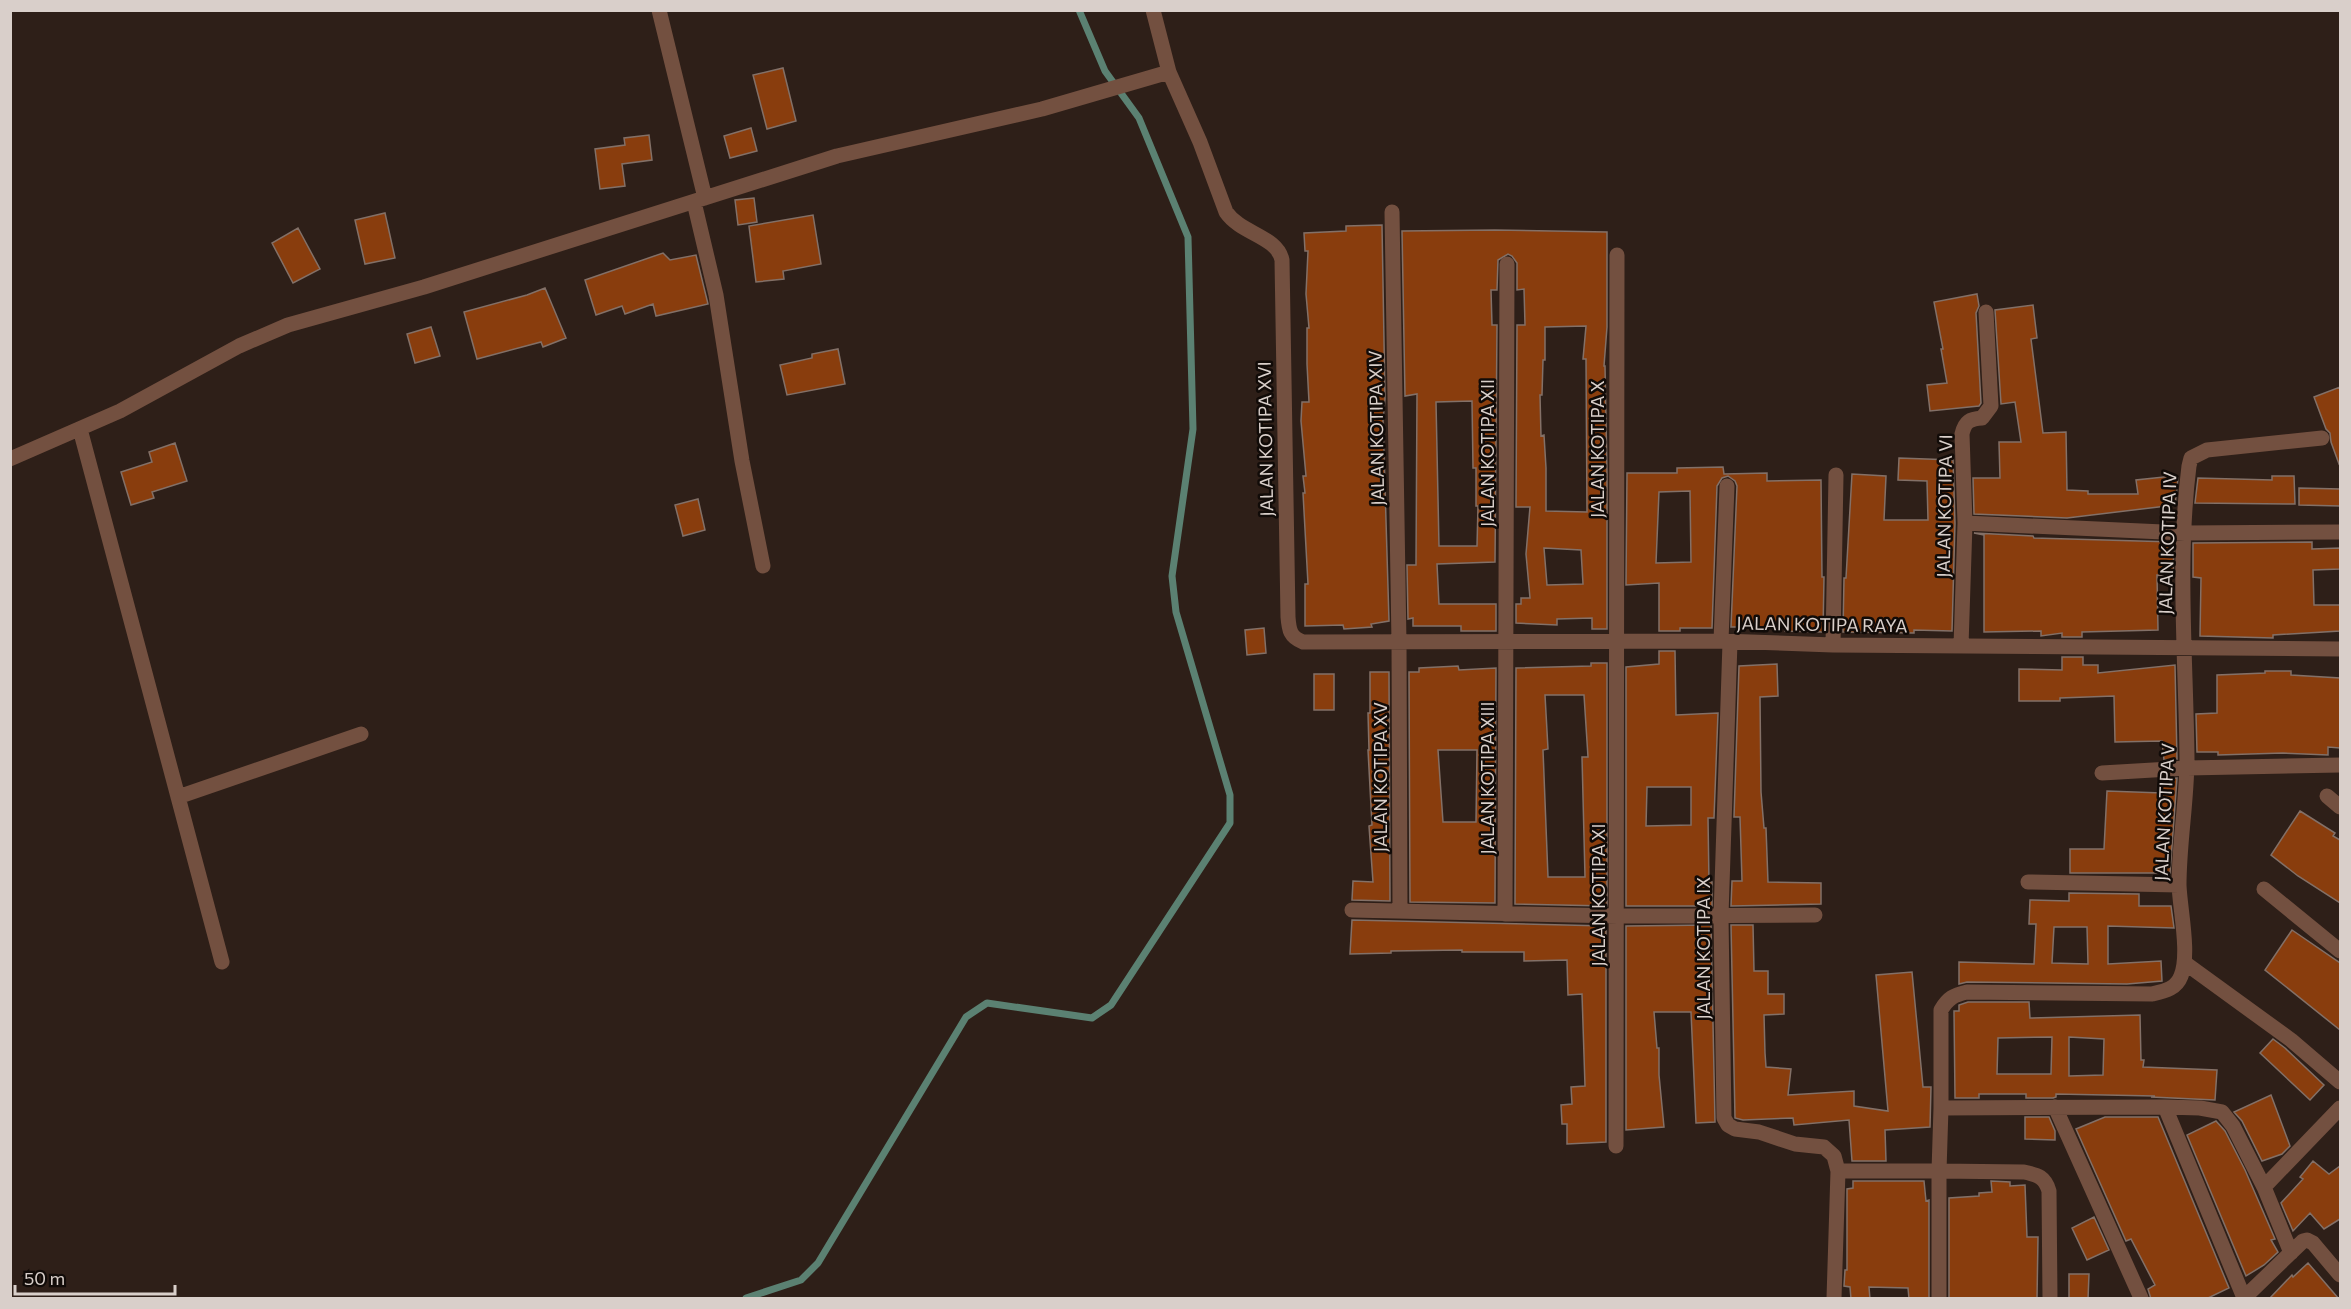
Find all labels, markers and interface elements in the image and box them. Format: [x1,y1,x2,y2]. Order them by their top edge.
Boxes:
street label: JALAN KOTIPA XIV [1364,350,1388,506]
street label: JALAN KOTIPA XVI [1253,361,1277,517]
street label: JALAN KOTIPA XII [1476,379,1498,527]
street label: JALAN KOTIPA X [1586,380,1608,518]
street label: JALAN KOTIPA VI [1932,434,1956,578]
street label: JALAN KOTIPA IV [2154,471,2180,615]
street label: JALAN KOTIPA RAYA [1736,612,1908,636]
street label: JALAN KOTIPA XIII [1476,701,1498,855]
street label: JALAN KOTIPA XV [1369,702,1391,852]
street label: JALAN KOTIPA V [2149,742,2179,882]
street label: JALAN KOTIPA XI [1587,823,1609,967]
street label: JALAN KOTIPA IX [1692,876,1714,1020]
scale bar [15,1258,176,1296]
text: 50 m [24,1267,65,1289]

